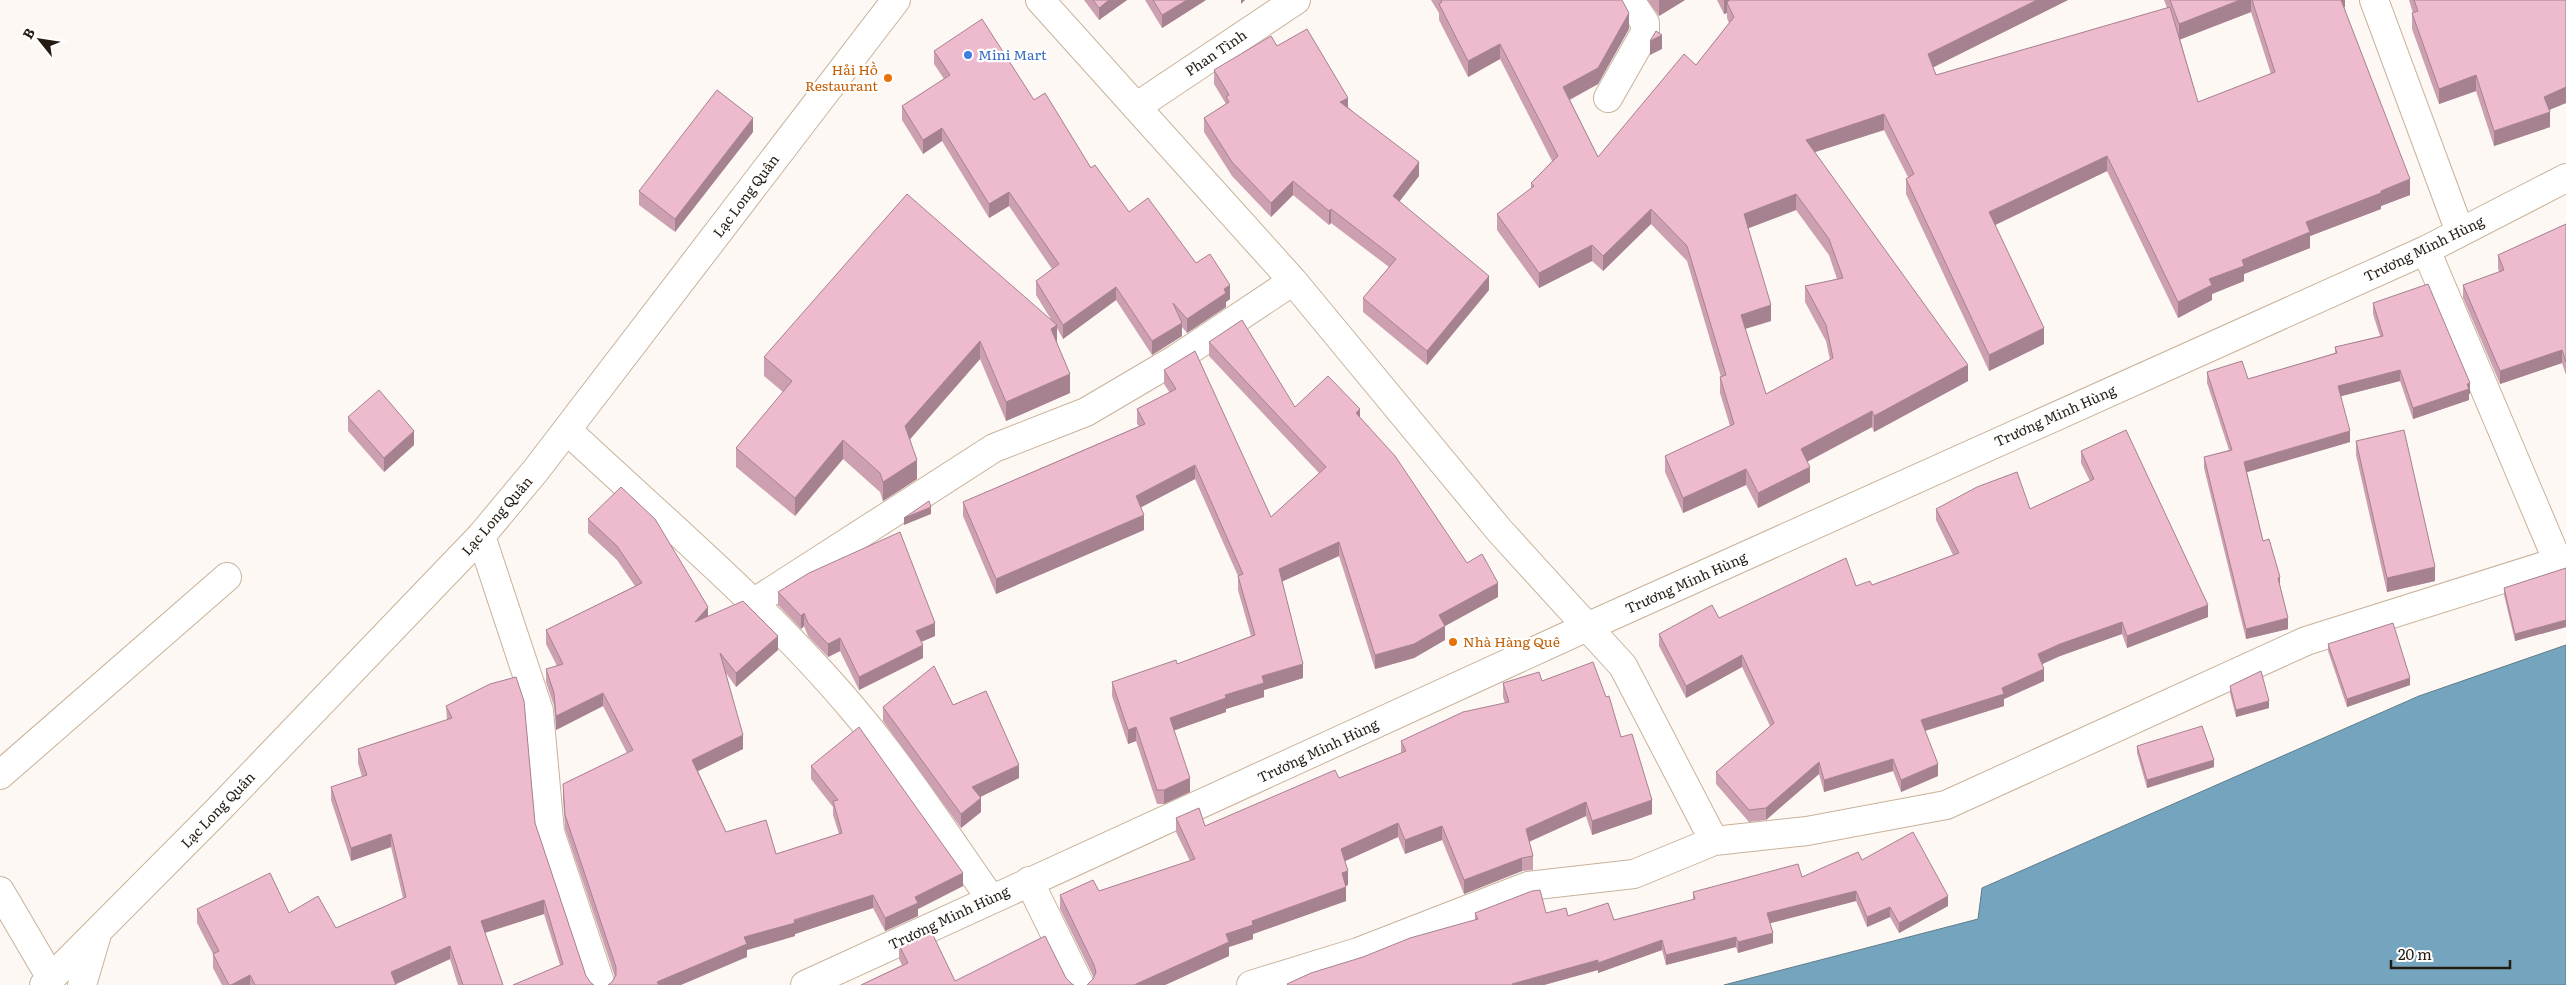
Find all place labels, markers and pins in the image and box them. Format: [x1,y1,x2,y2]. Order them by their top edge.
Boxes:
place label: Mini Mart [978,44,1047,64]
marker: Mini Mart [962,49,974,61]
place label: Hải Hồ Restaurant [805,59,878,95]
marker: Hải Hồ Restaurant [882,72,894,84]
place label: Nhà Hàng Quê [1463,631,1560,651]
marker: Nhà Hàng Quê [1447,636,1459,648]

